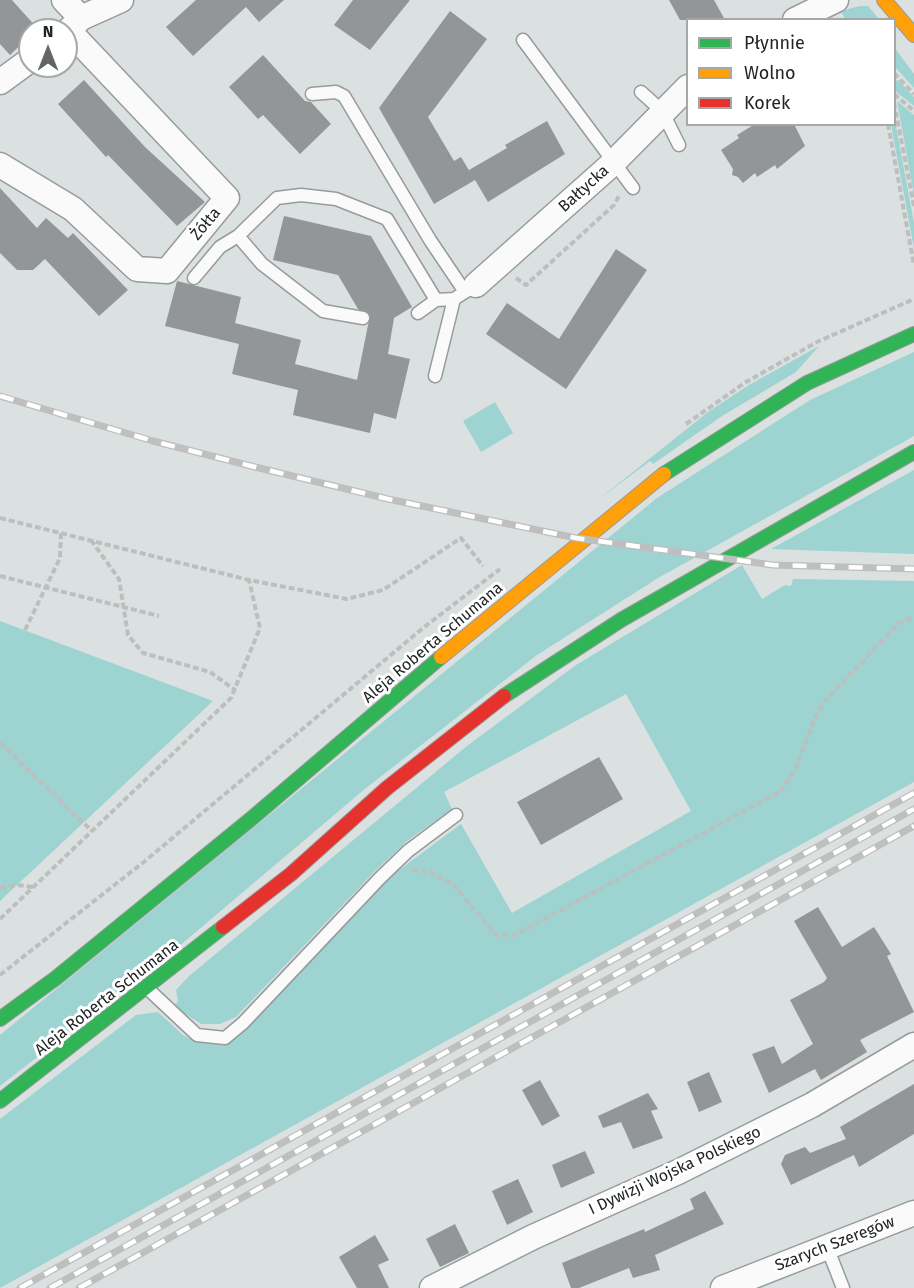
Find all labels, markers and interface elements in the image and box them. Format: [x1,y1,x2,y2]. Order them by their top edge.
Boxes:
north arrow [18,18,78,78]
legend [686,18,896,126]
text: N [43,22,53,41]
text: Płynnie [744,32,805,54]
text: Wolno [744,62,796,84]
text: Korek [744,92,790,114]
street label: Bałtycka [555,161,613,217]
street label: Żółta [187,204,225,244]
street label: Aleja Roberta Schumana [359,579,507,707]
street label: Aleja Roberta Schumana [31,936,183,1060]
street label: I Dywizji Wojska Polskiego [586,1123,764,1219]
street label: Szarych Szeregów [772,1212,898,1276]

